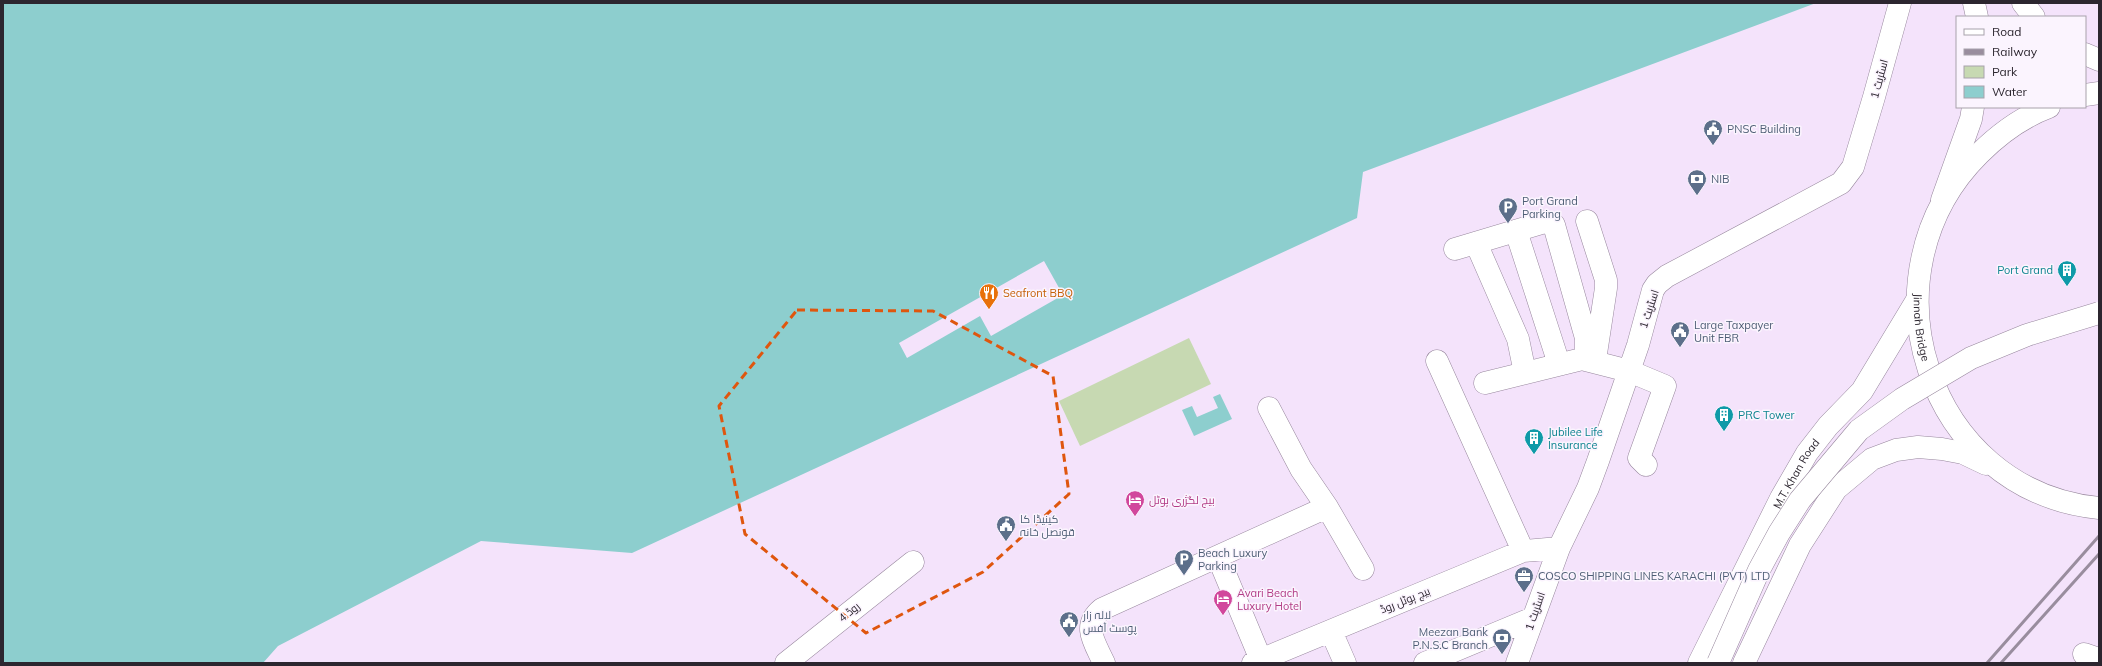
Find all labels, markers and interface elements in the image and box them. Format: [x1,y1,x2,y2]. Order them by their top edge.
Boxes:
legend [1956,16,2086,108]
text: Road [1992,24,2021,39]
text: Railway [1992,44,2038,59]
street label: اسٹریٹ 1 [1867,58,1891,100]
text: Park [1992,64,2018,79]
text: Water [1992,84,2028,99]
public building icon: PNSC Building [1702,118,1724,146]
place label: PNSC Building [1727,122,1801,136]
bank icon: NIB [1686,168,1708,196]
place label: NIB [1711,172,1730,186]
place label: Port Grand Parking [1522,194,1578,221]
parking icon: Port Grand Parking [1497,196,1519,224]
building icon: Port Grand [2056,259,2078,287]
place label: Port Grand [1997,263,2053,277]
restaurant icon: Seafront BBQ [978,282,1000,310]
place label: Seafront BBQ [1003,286,1073,300]
street label: اسٹریٹ 1 [1636,288,1662,330]
street label: Jinnah Bridge [1911,293,1933,363]
place label: Large Taxpayer Unit FBR [1694,318,1773,345]
public building icon: Large Taxpayer Unit FBR [1669,320,1691,348]
building icon: PRC Tower [1713,404,1735,432]
place label: PRC Tower [1738,408,1795,422]
place label: Jubilee Life Insurance [1548,425,1603,452]
building icon: Jubilee Life Insurance [1523,427,1545,455]
street label: M.T. Khan Road [1770,436,1823,511]
hotel icon: بیچ لگژری ہوٹل [1124,489,1146,517]
place label: بیچ لگژری ہوٹل [1149,493,1215,508]
place label: کینیڈا کا قونصل خانہ [1020,512,1075,539]
public building icon: کینیڈا کا قونصل خانہ [995,514,1017,542]
place label: Beach Luxury Parking [1198,546,1268,573]
parking icon: Beach Luxury Parking [1173,548,1195,576]
office icon: COSCO SHIPPING LINES KARACHI (PVT) LTD [1513,565,1535,593]
place label: COSCO SHIPPING LINES KARACHI (PVT) LTD [1538,569,1770,583]
street label: بیچ ہوٹل روڈ [1378,584,1433,617]
place label: Avari Beach Luxury Hotel [1237,586,1302,613]
hotel icon: Avari Beach Luxury Hotel [1212,588,1234,616]
street label: اسٹریٹ 1 [1522,590,1548,632]
street label: روڈ 4 [835,599,863,625]
place label: لالہ زار پوسٹ آفس [1082,608,1137,635]
public building icon: لالہ زار پوسٹ آفس [1058,610,1080,638]
place label: Meezan Bank P.N.S.C Branch [1412,625,1488,652]
bank icon: Meezan Bank P.N.S.C Branch [1491,627,1513,655]

